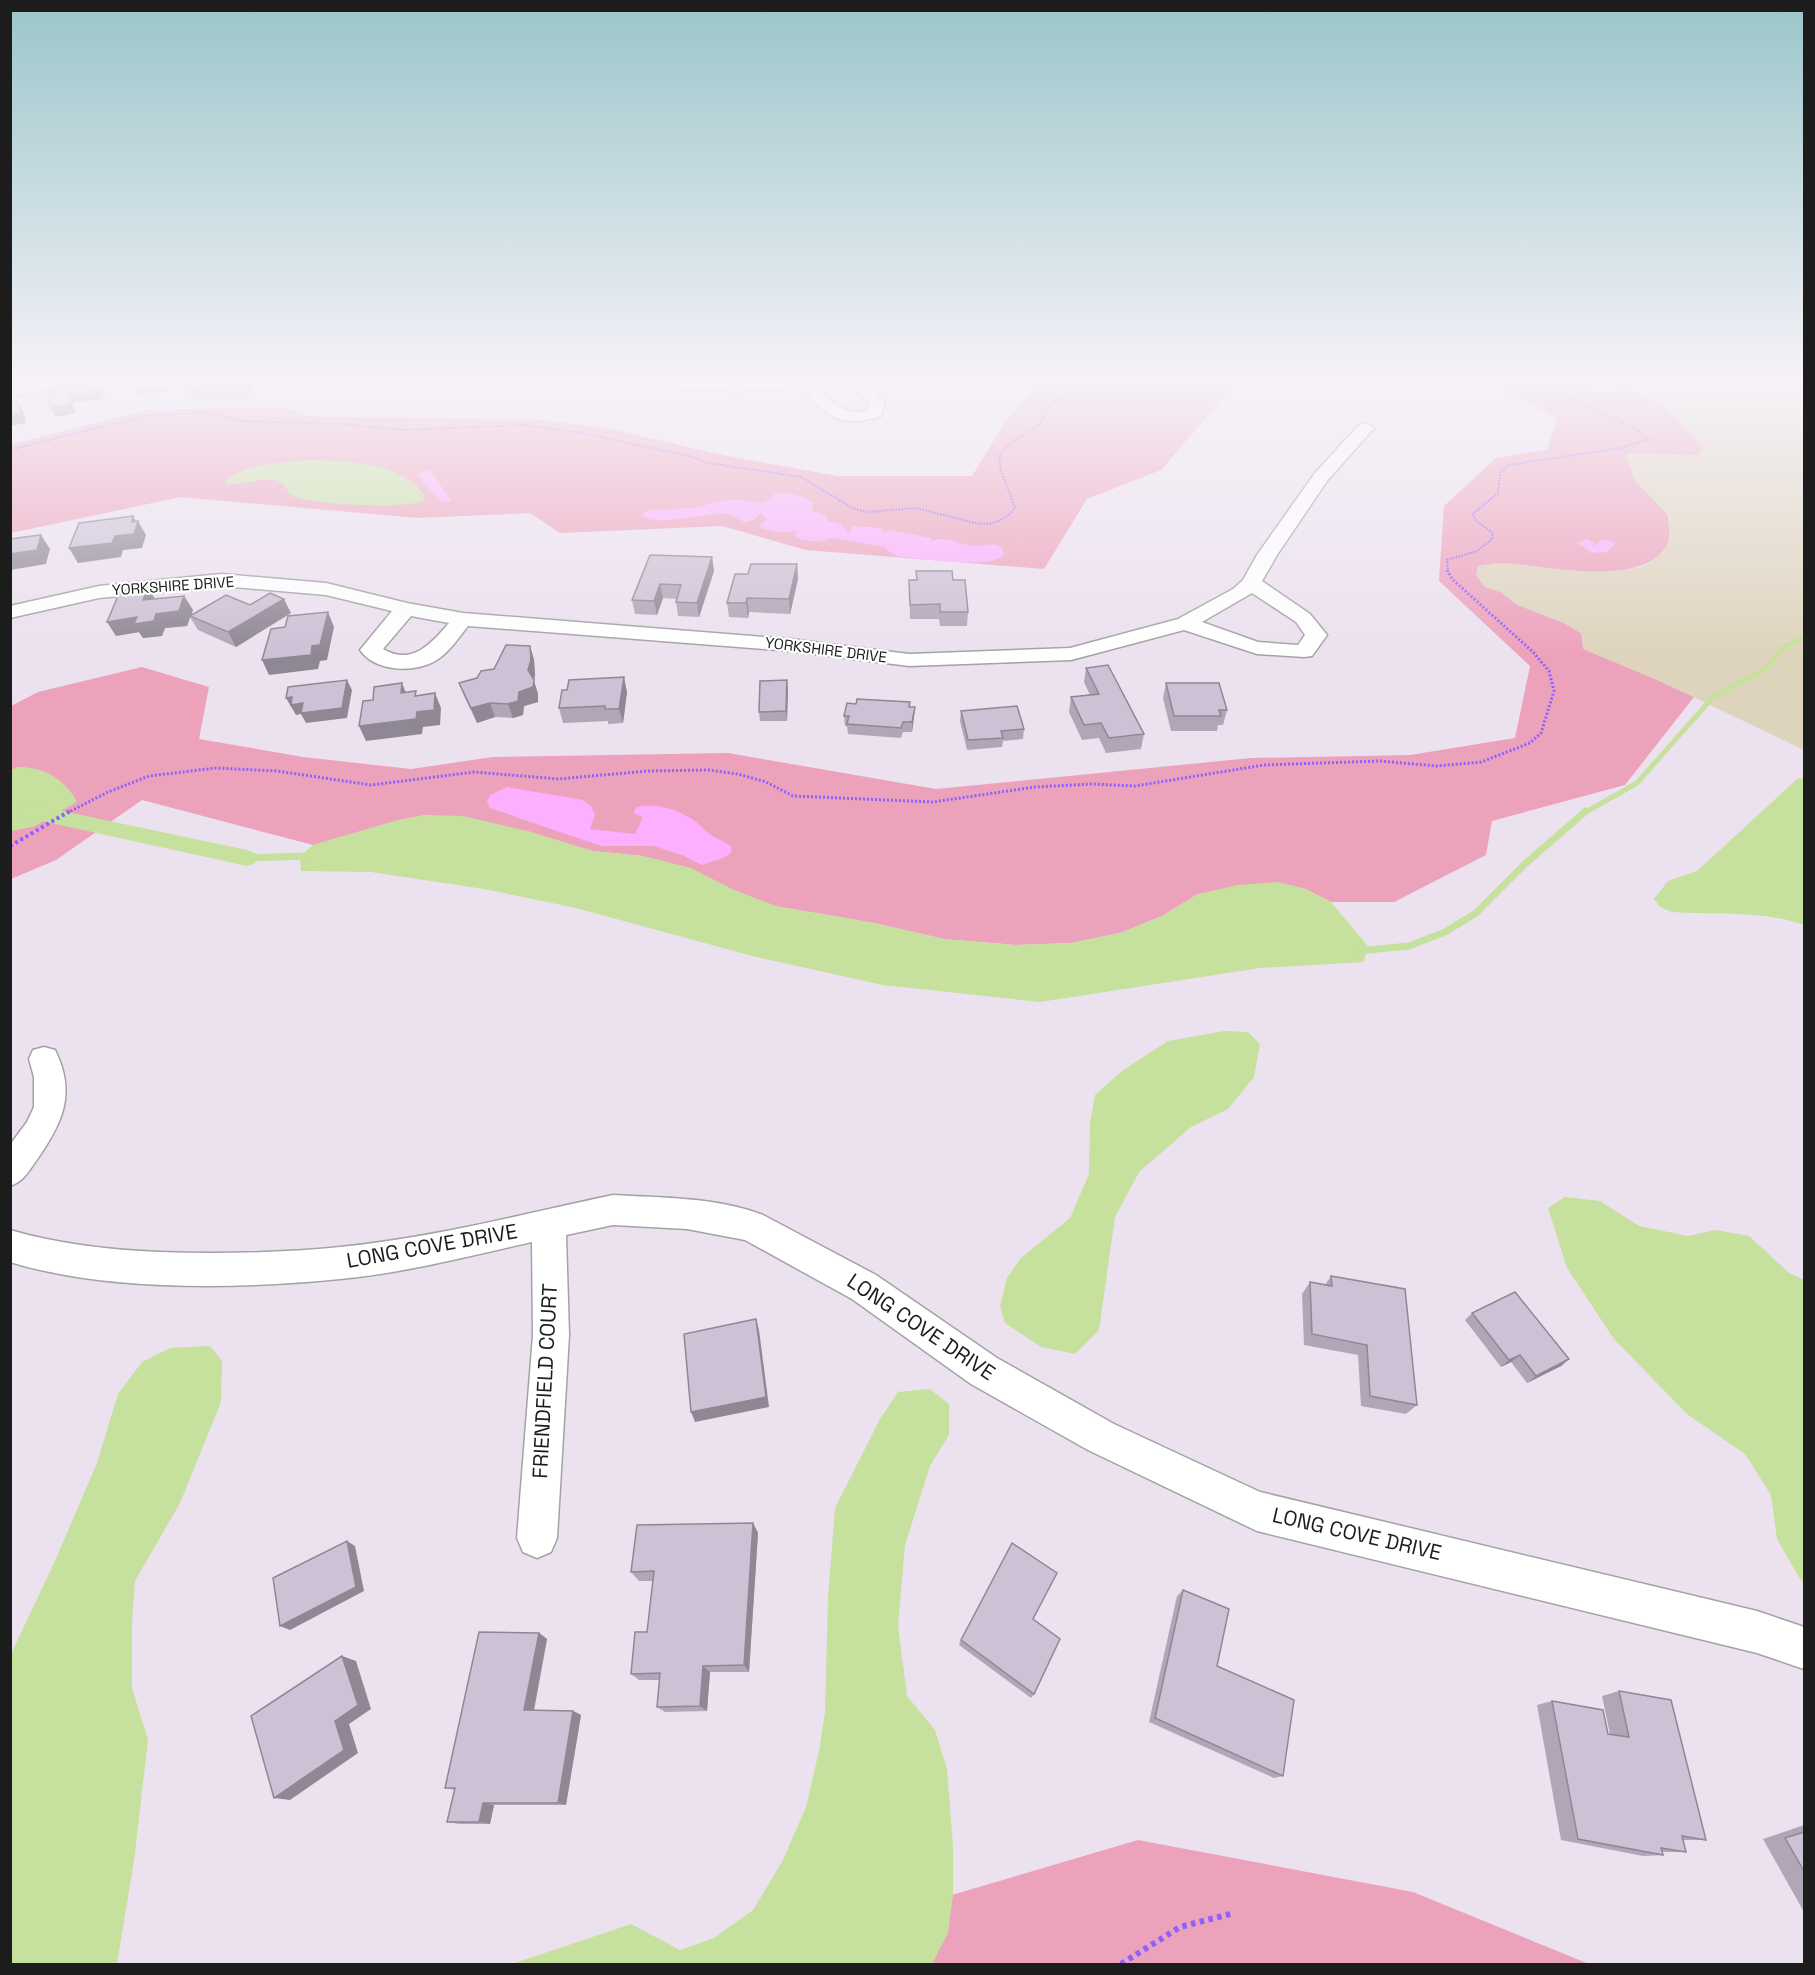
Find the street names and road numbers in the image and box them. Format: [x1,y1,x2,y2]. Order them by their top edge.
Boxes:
street label: YORKSHIRE DRIVE [111,572,235,599]
street label: YORKSHIRE DRIVE [764,633,888,666]
street label: LONG COVE DRIVE [344,1217,519,1274]
street label: LONG COVE DRIVE [842,1267,1000,1386]
street label: FRIENDFIELD COURT [526,1283,563,1479]
street label: LONG COVE DRIVE [1270,1501,1444,1566]

